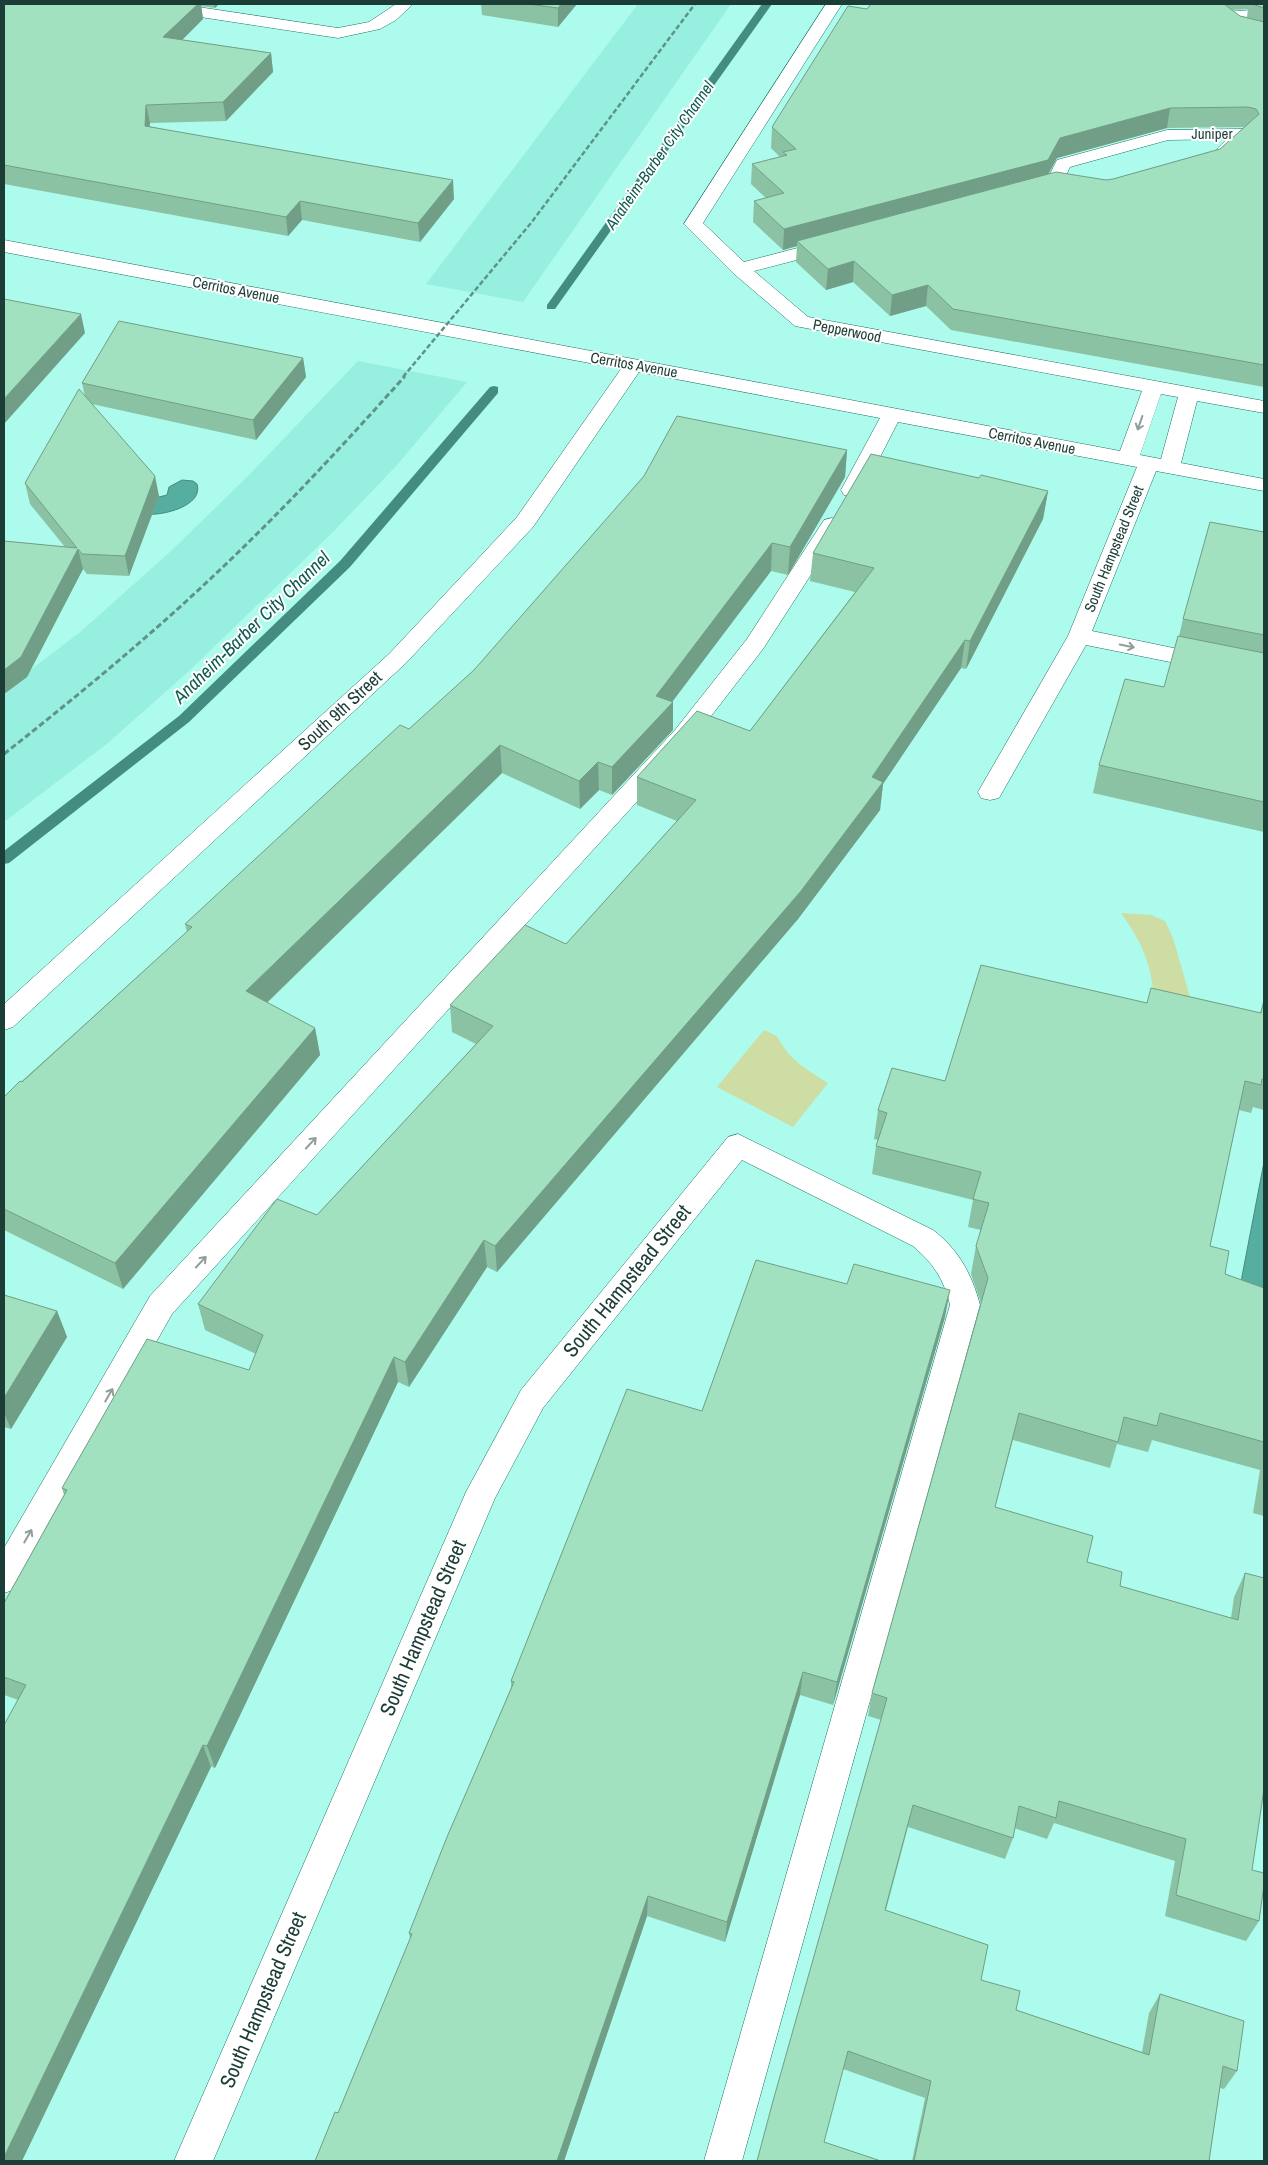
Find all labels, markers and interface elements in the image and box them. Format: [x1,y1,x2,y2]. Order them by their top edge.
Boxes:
water label: Anaheim-Barber City Channel [599,76,719,234]
street label: Juniper [1191,123,1233,144]
street label: Cerritos Avenue [191,271,281,308]
street label: Pepperwood [811,314,883,347]
street label: Cerritos Avenue [589,347,679,383]
one-way arrow [1135,415,1144,430]
street label: Cerritos Avenue [987,422,1077,459]
street label: South Hampstead Street [1079,482,1149,615]
water label: Anaheim-Barber City Channel [166,545,335,710]
one-way arrow [1118,641,1134,651]
street label: South 9th Street [292,665,387,756]
one-way arrow [305,1136,317,1149]
street label: South Hampstead Street [556,1198,697,1363]
one-way arrow [195,1256,207,1268]
one-way arrow [105,1389,115,1403]
one-way arrow [23,1528,33,1543]
street label: South Hampstead Street [372,1535,473,1720]
street label: South Hampstead Street [212,1907,313,2092]

